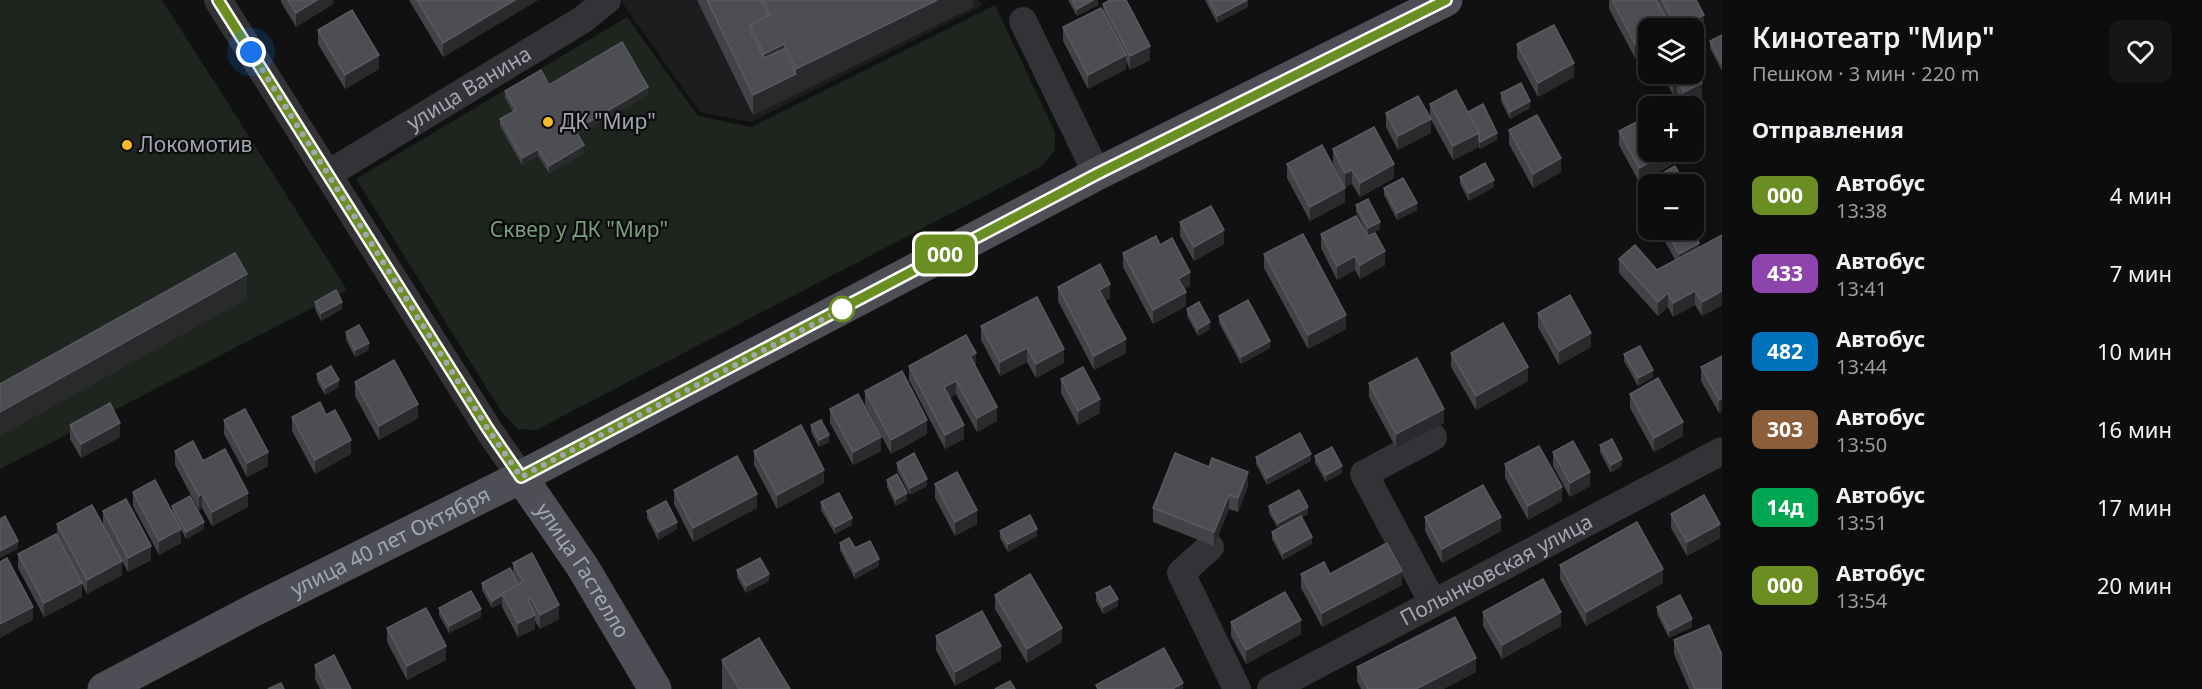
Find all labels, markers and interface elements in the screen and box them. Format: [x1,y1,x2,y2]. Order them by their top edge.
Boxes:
map controls [1638,18,1704,240]
button: layers [1638,18,1704,84]
text: Кинотеатр "Мир" [1752,18,1995,56]
button: heart [2109,20,2172,83]
your location [236,37,266,67]
street label: улица Ванина [401,39,536,136]
text: Пешком · 3 мин · 220 m [1752,60,1979,87]
button: + [1638,96,1704,162]
place label: ДК "Мир" [560,107,656,135]
text: Отправления [1752,114,1904,144]
marker: ДК "Мир" [541,115,555,129]
place label: Локомотив [139,130,252,158]
marker: Локомотив [120,138,134,152]
text: Автобус [1836,167,1925,197]
button: − [1638,174,1704,240]
text: 4 мин [2110,180,2172,210]
text: 000 [1767,181,1803,209]
text: 13:38 [1836,197,1887,224]
park label: Сквер у ДК "Мир" [490,215,668,243]
line badge: 000 [910,234,980,274]
text: 000 [927,240,963,268]
text: Автобус [1836,245,1925,275]
text: 7 мин [2110,258,2172,288]
text: 433 [1767,259,1803,287]
text: 13:41 [1836,275,1887,302]
unlabelled marker [829,296,855,322]
text: Автобус [1836,323,1925,353]
text: 10 мин [2097,336,2172,366]
text: 482 [1767,337,1803,365]
text: 13:44 [1836,353,1887,380]
text: Автобус [1836,401,1925,431]
text: 16 мин [2097,414,2172,444]
text: 303 [1767,415,1803,443]
text: 13:50 [1836,431,1887,458]
text: Автобус [1836,479,1925,509]
street label: улица 40 лет Октября [285,480,495,603]
text: 17 мин [2097,492,2172,522]
text: 14д [1766,493,1804,521]
street label: улица Гастелло [530,497,637,643]
street label: Полынковская улица [1395,507,1597,631]
text: 13:51 [1836,509,1887,536]
text: Автобус [1836,557,1925,587]
text: 20 мин [2097,570,2172,600]
text: 000 [1767,571,1803,599]
text: 13:54 [1836,587,1887,614]

